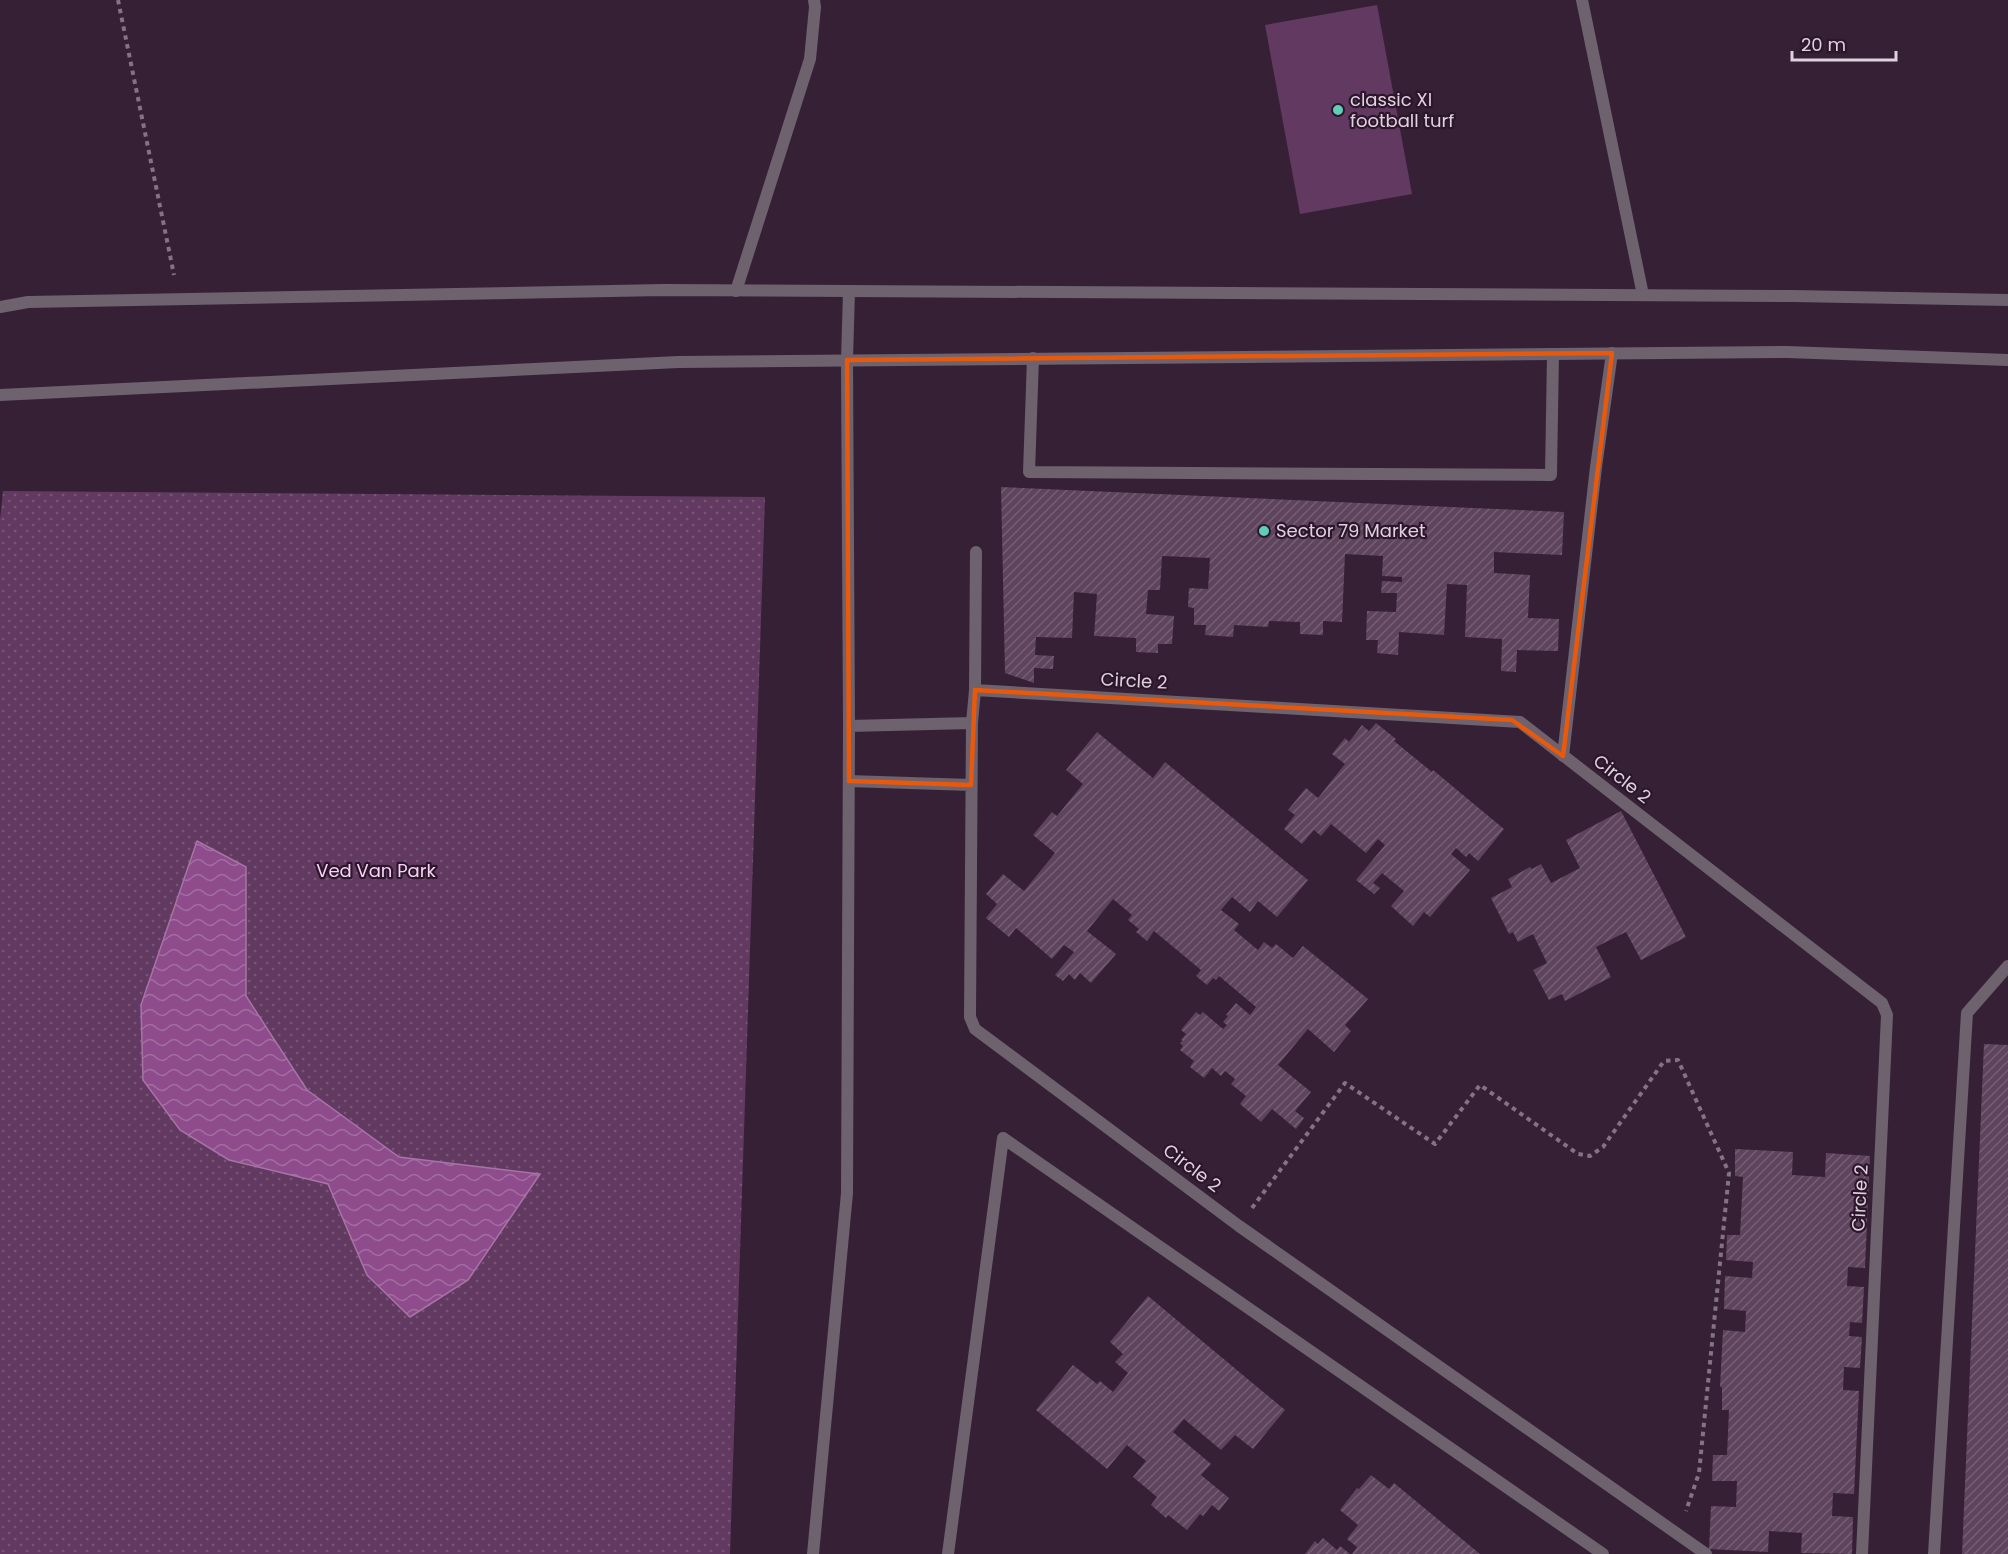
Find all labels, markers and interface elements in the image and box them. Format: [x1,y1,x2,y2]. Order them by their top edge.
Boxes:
scale bar [1792,24,1896,62]
text: 20 m [1801,32,1846,57]
place label: classic XI football turf [1350,87,1454,133]
marker: classic XI football turf [1331,103,1345,117]
place label: Sector 79 Market [1276,518,1426,543]
marker: Sector 79 Market [1257,524,1271,538]
street label: Circle 2 [1100,666,1168,695]
street label: Circle 2 [1588,748,1656,809]
park label: Ved Van Park [316,858,436,883]
street label: Circle 2 [1158,1138,1226,1198]
street label: Circle 2 [1845,1164,1874,1232]

